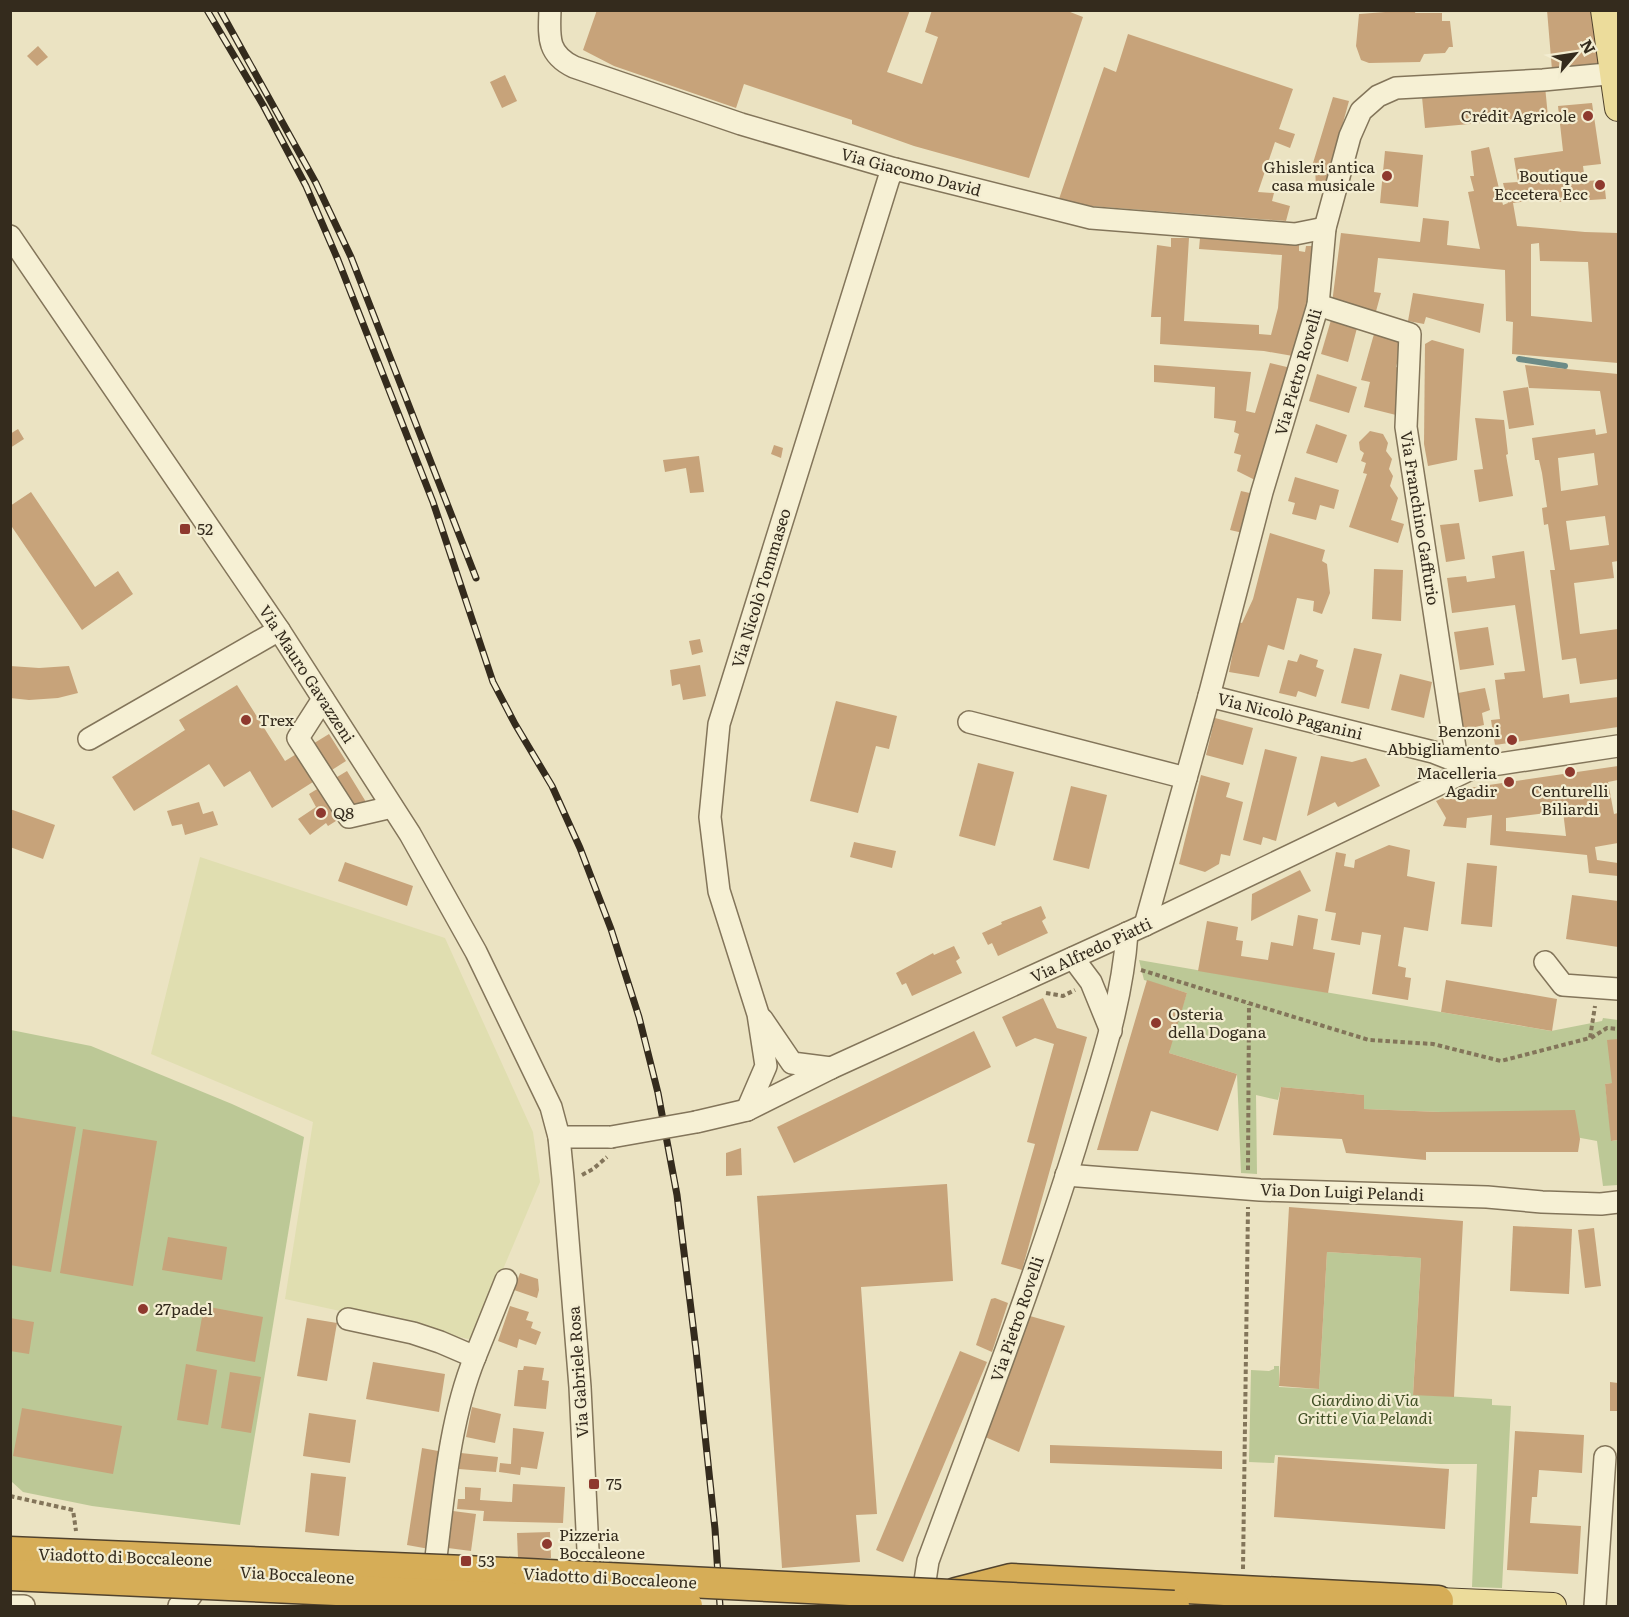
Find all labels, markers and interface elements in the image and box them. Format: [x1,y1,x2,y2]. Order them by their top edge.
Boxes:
north arrow [1545,24,1605,84]
text: N [1575,35,1603,58]
place label: Crédit Agricole [1461,103,1576,127]
marker: Crédit Agricole [1581,109,1595,123]
street label: Via Giacomo David [838,141,984,201]
place label: Ghisleri antica casa musicale [1263,154,1375,196]
place label: Boutique Eccetera Ecc [1494,163,1588,205]
marker: Ghisleri antica casa musicale [1380,169,1394,183]
marker: Boutique Eccetera Ecc [1593,178,1607,192]
street label: Via Pietro Rovelli [1267,305,1327,438]
street label: Via Franchino Gaffurio [1395,429,1447,607]
street label: Via Nicolò Tommaseo [724,505,796,671]
place label: 52 [197,516,213,540]
marker: 52 [178,522,192,536]
street label: Via Mauro Gavazzeni [254,600,362,747]
street label: Via Nicolò Paganini [1215,685,1365,745]
place label: Trex [258,707,295,731]
marker: Trex [239,713,253,727]
place label: Benzoni Abbigliamento [1387,718,1500,760]
marker: Benzoni Abbigliamento [1505,733,1519,747]
place label: Macelleria Agadir [1417,760,1497,802]
marker: Centurelli Biliardi [1563,765,1577,779]
marker: Macelleria Agadir [1502,775,1516,789]
place label: Centurelli Biliardi [1531,778,1609,820]
place label: Q8 [333,800,354,824]
marker: Q8 [314,806,328,820]
street label: Via Alfredo Piatti [1026,910,1155,988]
place label: Osteria della Dogana [1168,1001,1267,1043]
marker: Osteria della Dogana [1149,1016,1163,1030]
street label: Via Don Luigi Pelandi [1260,1176,1424,1206]
street label: Via Pietro Rovelli [983,1253,1049,1385]
place label: 27padel [155,1296,213,1320]
marker: 27padel [136,1302,150,1316]
street label: Via Gabriele Rosa [560,1305,594,1439]
park label: Giardino di Via Gritti e Via Pelandi [1298,1387,1433,1429]
place label: 75 [606,1471,622,1495]
marker: 75 [587,1477,601,1491]
place label: Pizzeria Boccaleone [559,1522,645,1564]
marker: Pizzeria Boccaleone [540,1537,554,1551]
street label: Viadotto di Boccaleone [38,1541,212,1571]
place label: 53 [478,1548,495,1572]
marker: 53 [459,1554,473,1568]
street label: Via Boccaleone [239,1559,355,1589]
street label: Viadotto di Boccaleone [523,1560,698,1594]

